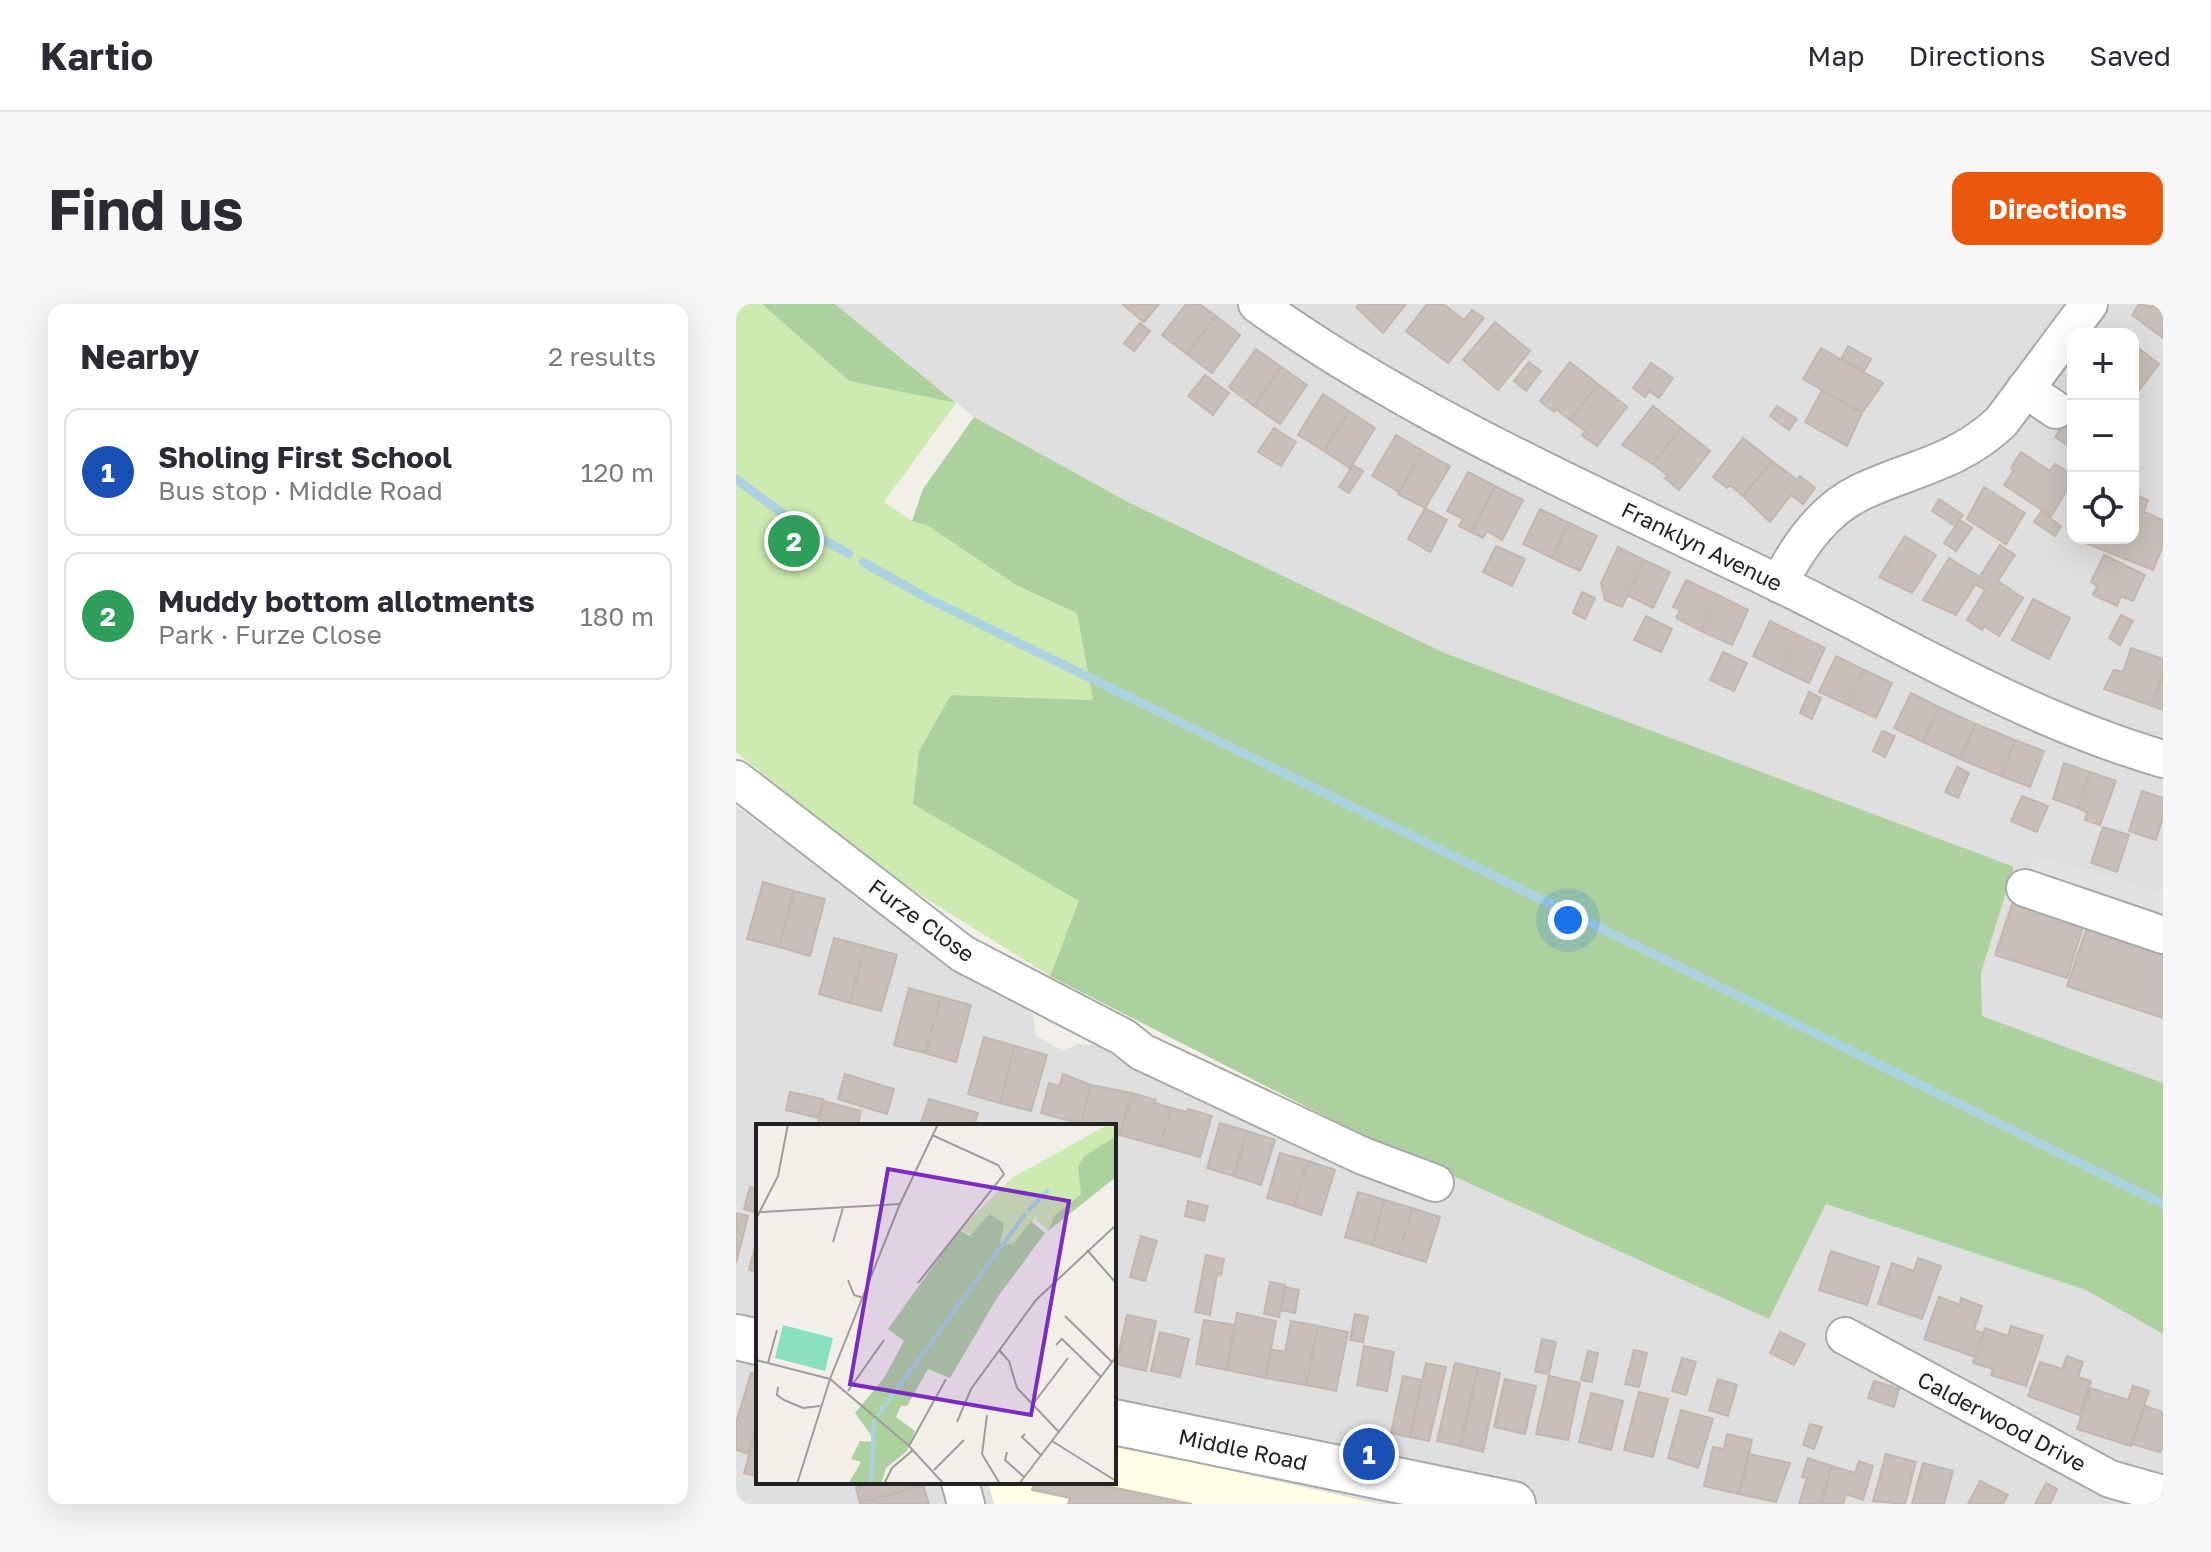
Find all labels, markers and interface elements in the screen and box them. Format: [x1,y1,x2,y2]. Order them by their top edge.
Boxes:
text: Kartio [40,33,153,78]
text: Map [1807,39,1864,72]
text: Directions [1908,39,2045,72]
text: Saved [2089,39,2171,72]
button: Directions [1952,172,2163,245]
text: Find us [48,175,244,242]
map controls [2067,328,2139,544]
button: + [2067,328,2139,400]
text: Nearby [80,336,200,376]
text: 2 results [548,341,656,372]
button: − [2067,400,2139,472]
text: Sholing First School [158,439,452,475]
text: 1 [101,457,115,488]
text: 120 m [581,457,654,488]
button: locate [2067,472,2139,544]
text: Bus stop · Middle Road [158,475,443,506]
street label: Franklyn Avenue [1617,495,1787,597]
pin: 2 [768,511,820,571]
text: Muddy bottom allotments [158,583,535,619]
text: 2 [100,601,116,632]
text: 180 m [580,601,654,632]
text: Park · Furze Close [158,619,382,650]
street label: Furze Close [864,873,980,967]
your location [1548,900,1588,940]
inset map [756,1124,1116,1484]
street label: Calderwood Drive [1913,1365,2091,1477]
street label: Middle Road [1176,1422,1310,1476]
pin: 1 [1343,1424,1395,1484]

